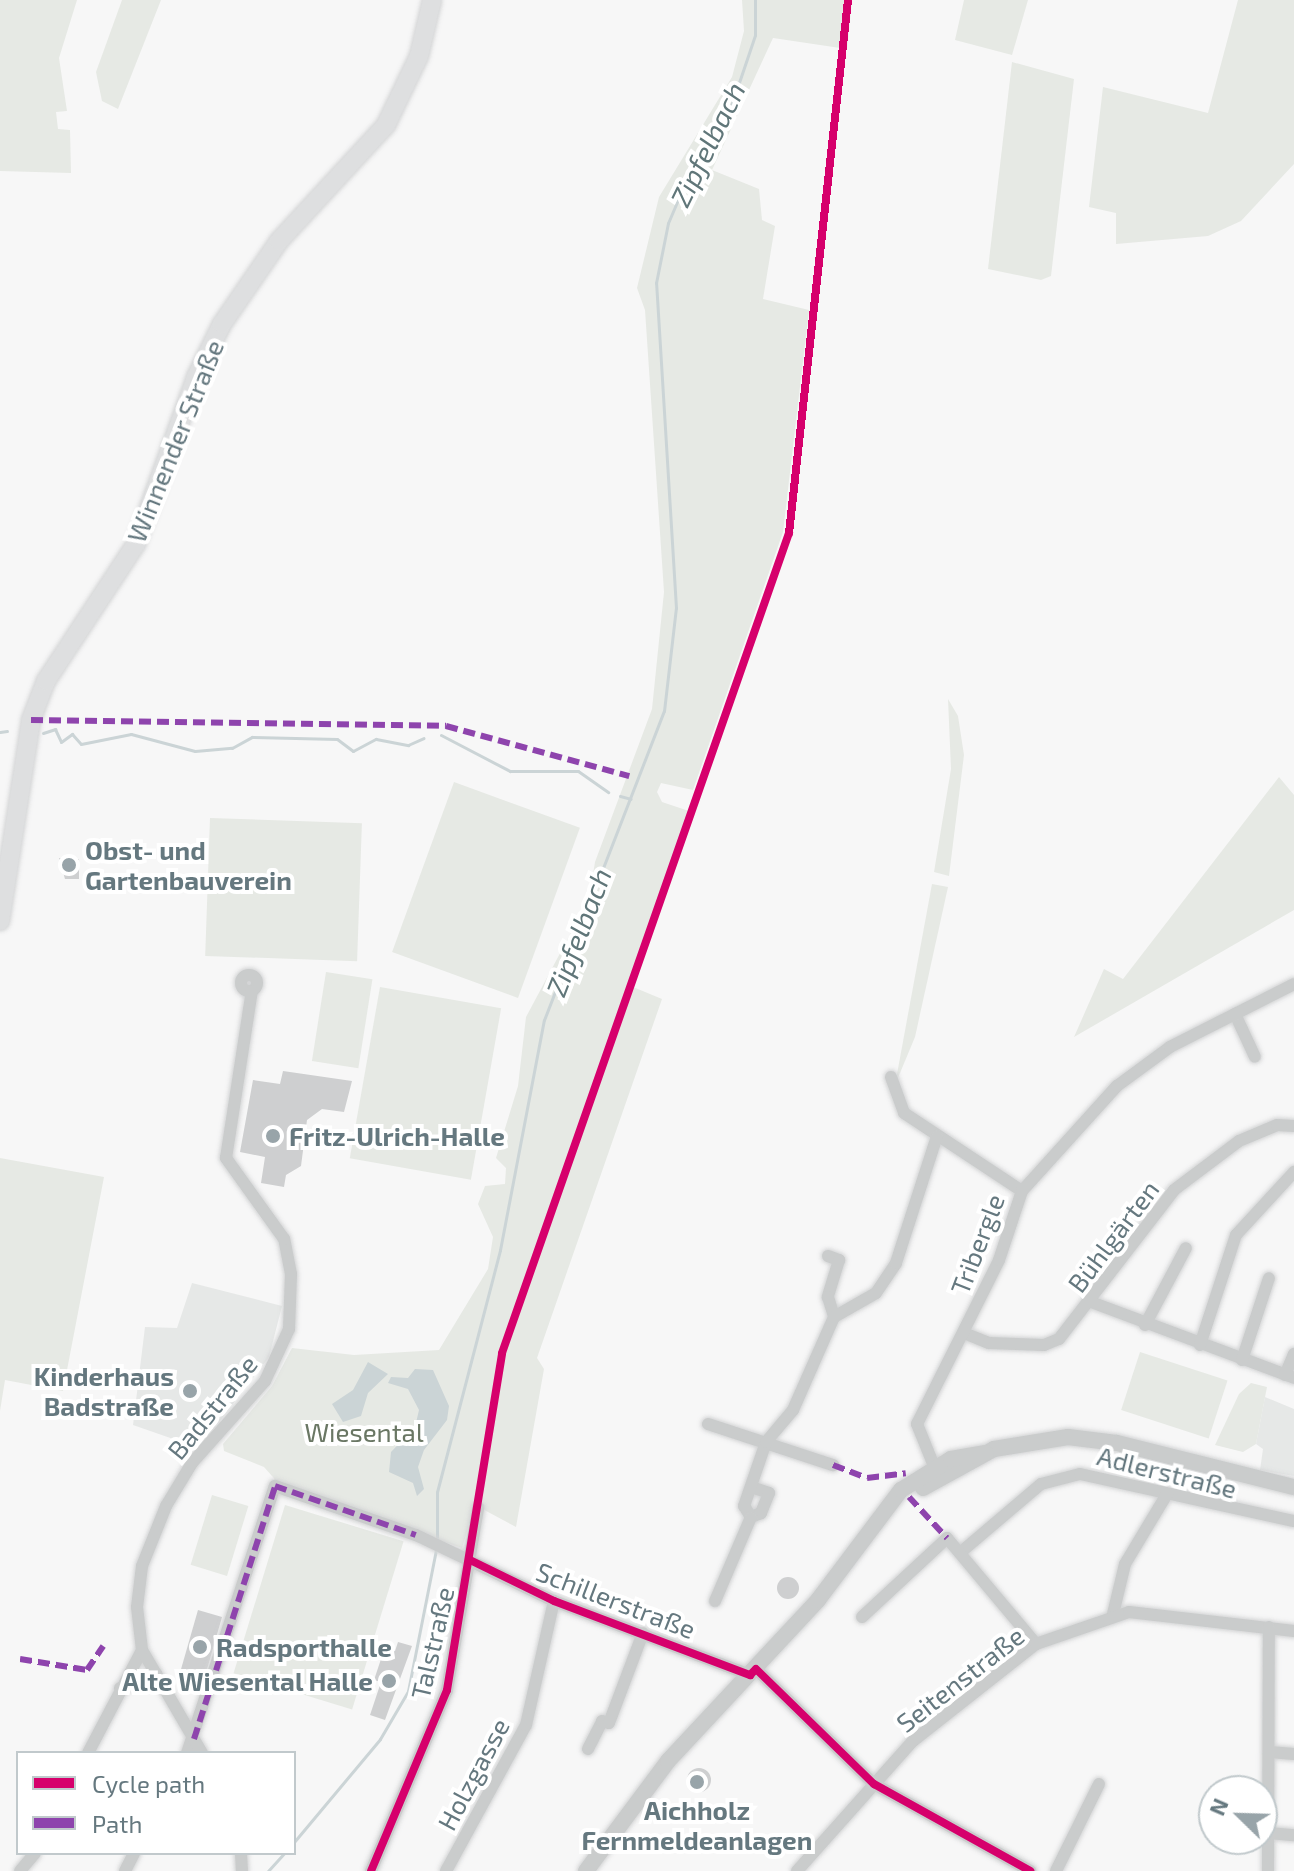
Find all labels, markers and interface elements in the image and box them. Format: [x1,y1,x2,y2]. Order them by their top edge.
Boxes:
water label: Zipfelbach [662,76,752,212]
street label: Winnender Straße [120,335,230,547]
place label: Obst- und Gartenbauverein [85,834,292,896]
marker: Obst- und Gartenbauverein [60,856,78,874]
water label: Zipfelbach [538,863,618,1001]
place label: Fritz-Ulrich-Halle [289,1120,505,1152]
marker: Fritz-Ulrich-Halle [264,1127,282,1145]
street label: Bühlgärten [1061,1174,1165,1298]
street label: Tribergle [944,1189,1010,1299]
street label: Badstraße [161,1349,263,1465]
place label: Kinderhaus Badstraße [34,1360,174,1422]
marker: Kinderhaus Badstraße [181,1382,199,1400]
park label: Wiesental [304,1416,424,1448]
street label: Adlerstraße [1094,1440,1240,1504]
street label: Schillerstraße [532,1555,700,1645]
street label: Talstraße [404,1584,460,1702]
street label: Seitenstraße [890,1620,1030,1738]
place label: Radsporthalle [216,1631,392,1663]
marker: Radsporthalle [191,1638,209,1656]
place label: Alte Wiesental Halle [121,1665,373,1697]
marker: Alte Wiesental Halle [380,1672,398,1690]
street label: Holzgasse [431,1713,515,1835]
legend [16,1751,296,1855]
text: Cycle path [92,1769,205,1798]
marker: Aichholz Fernmeldeanlagen [688,1773,706,1791]
north arrow [1198,1775,1278,1855]
place label: Aichholz Fernmeldeanlagen [582,1794,812,1856]
text: N [1203,1794,1233,1819]
text: Path [92,1809,142,1838]

